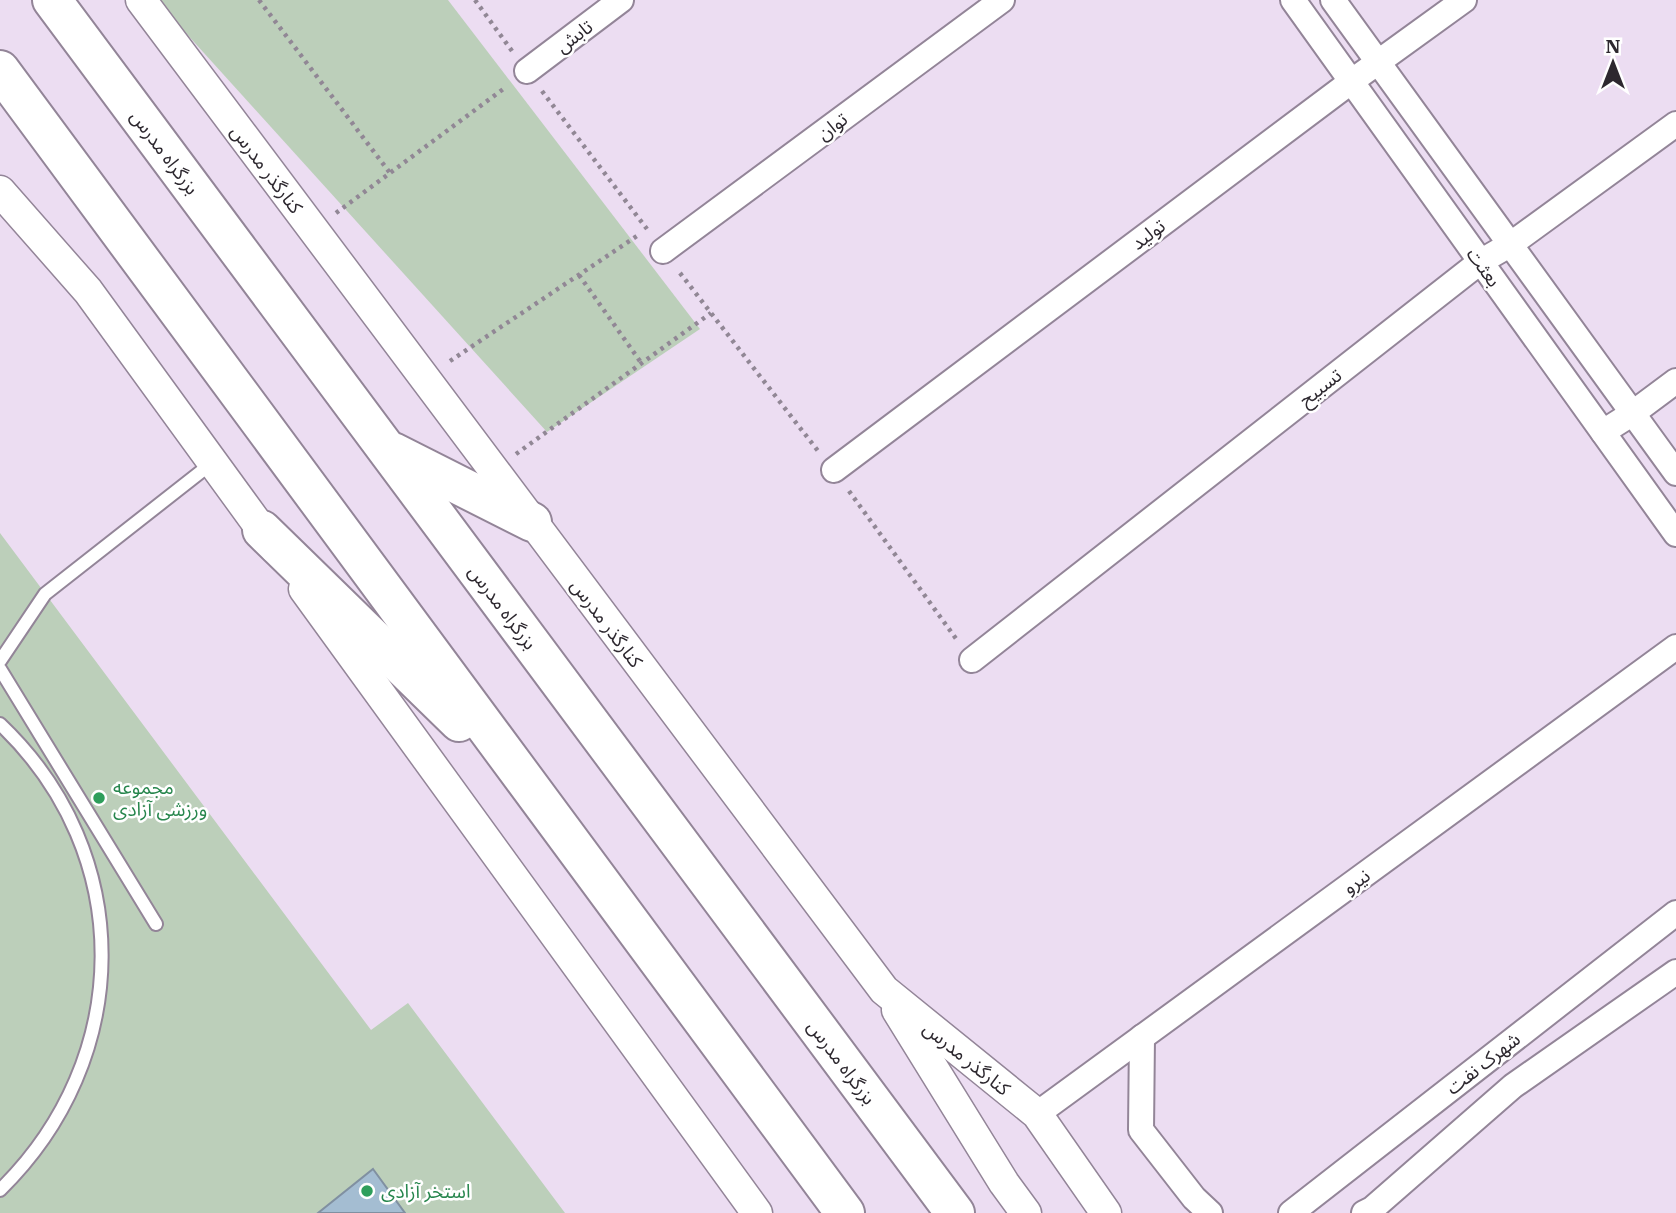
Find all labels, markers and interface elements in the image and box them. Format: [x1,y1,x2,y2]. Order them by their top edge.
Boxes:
street label: تابش [551,14,597,58]
north arrow [1578,28,1648,98]
text: N [1605,34,1621,58]
street label: بزرگراه مدرس [125,105,205,199]
street label: توان [812,107,852,145]
street label: کنارگذر مدرس [226,120,309,219]
street label: تولید [1126,213,1170,255]
street label: بعثت [1462,243,1506,291]
street label: تسبیح [1294,363,1348,414]
street label: بزرگراه مدرس [463,560,543,654]
street label: کنارگذر مدرس [566,574,649,673]
place label: مجموعه ورزشی آزادی [113,775,207,821]
marker: مجموعه ورزشی آزادی [91,790,107,806]
street label: نیرو [1338,863,1374,899]
street label: بزرگراه مدرس [802,1015,882,1109]
street label: کنارگذر مدرس [919,1016,1016,1101]
street label: شهرک نفت [1441,1027,1525,1099]
place label: استخر آزادی [381,1179,471,1203]
marker: استخر آزادی [359,1183,375,1199]

